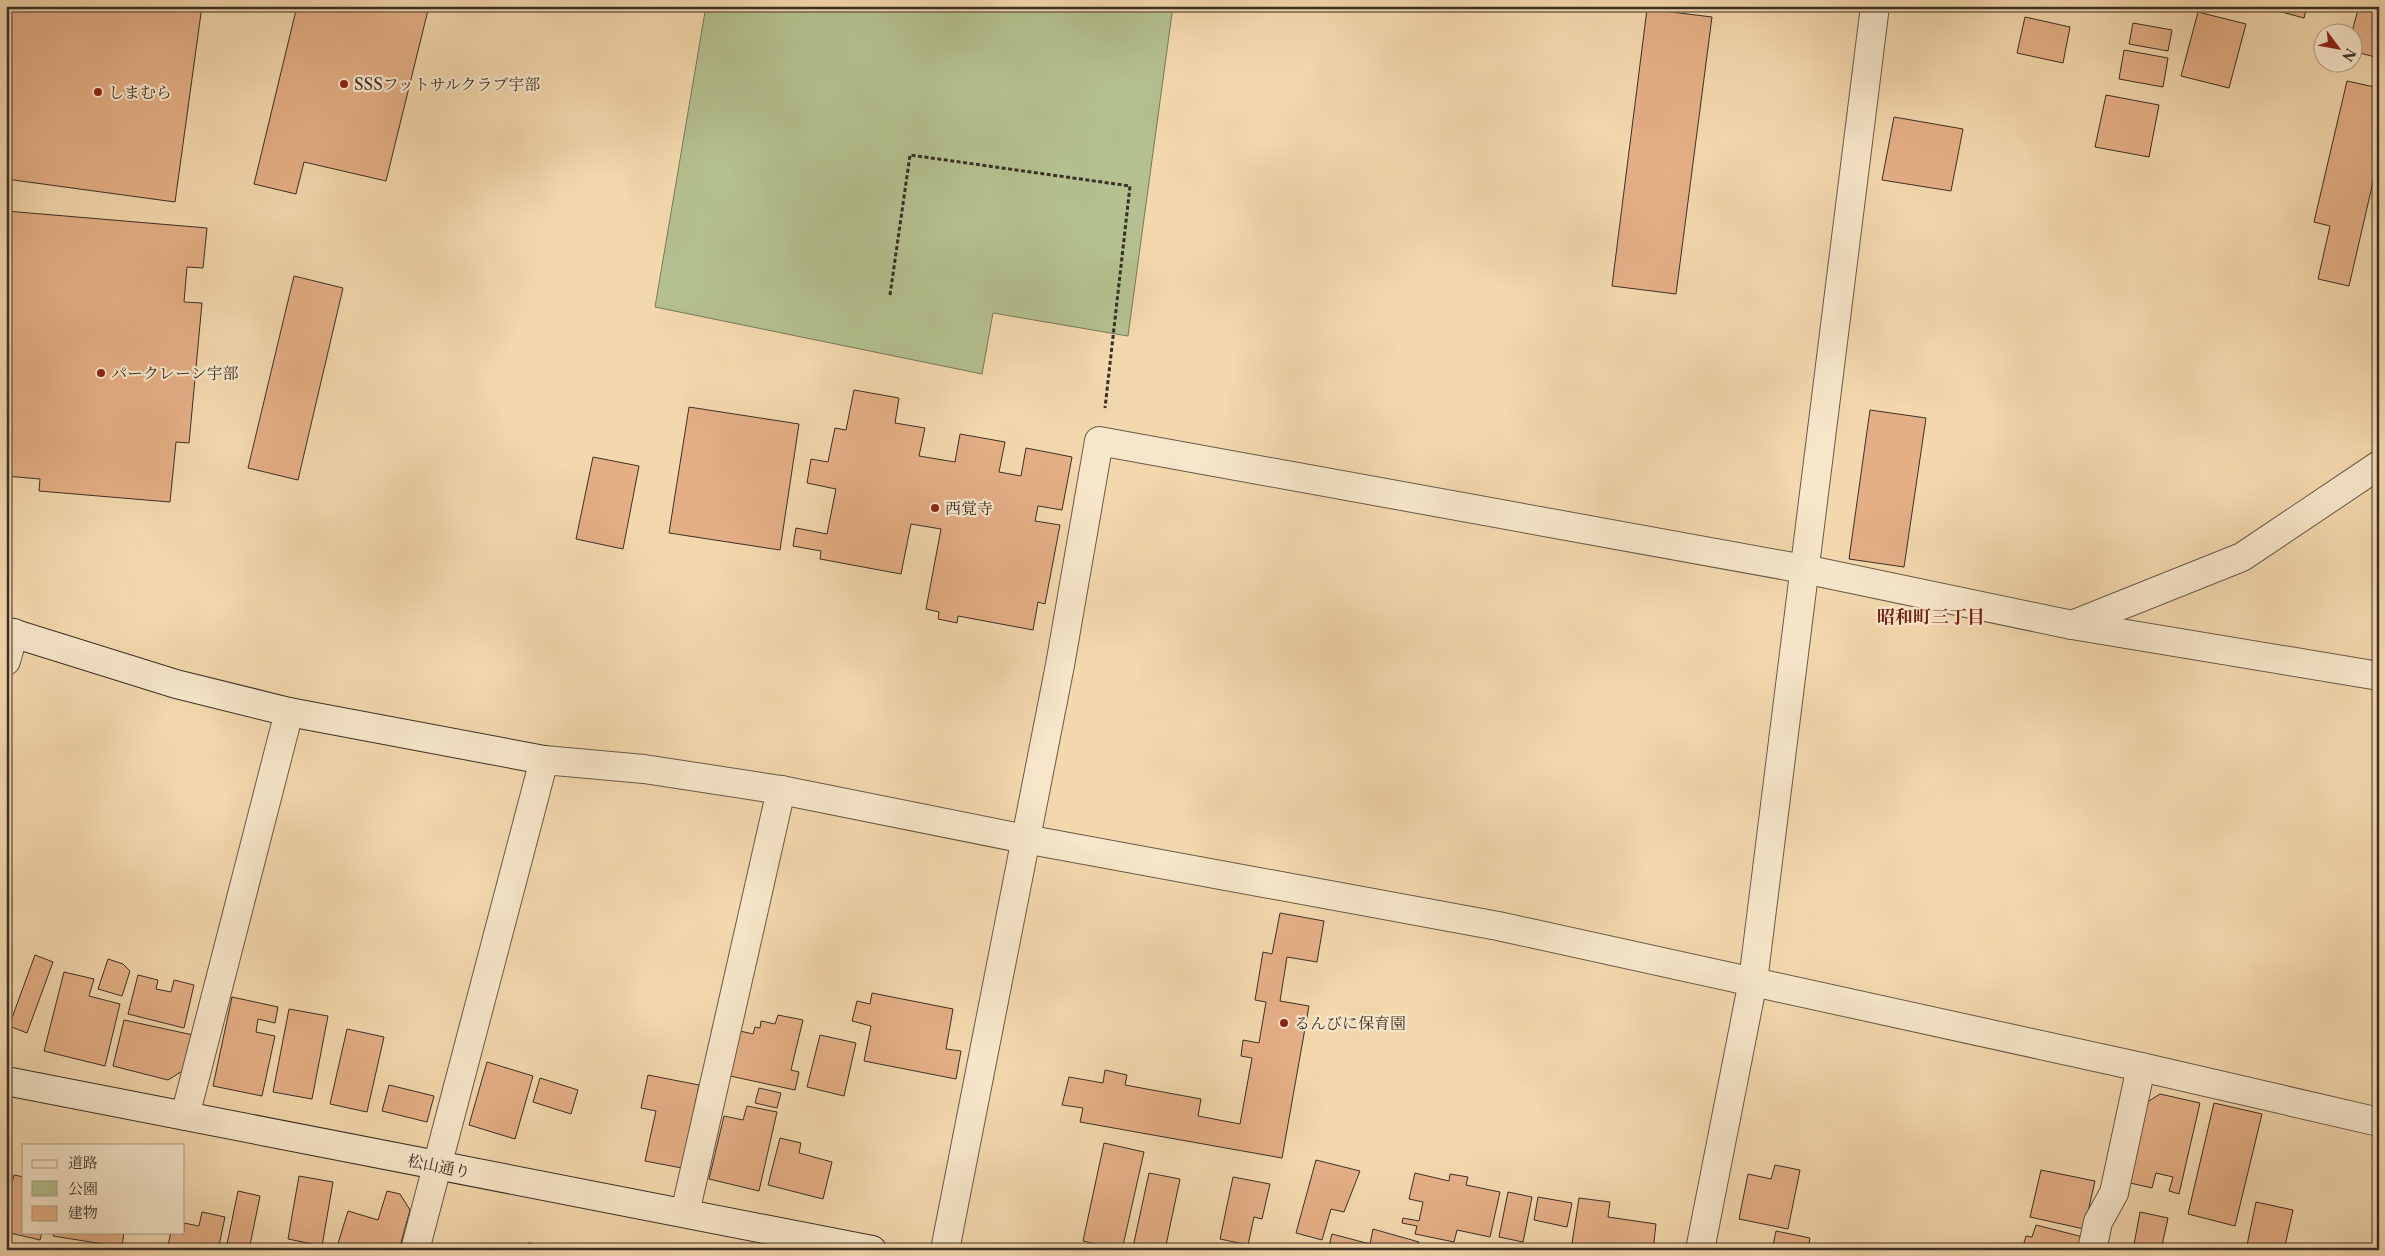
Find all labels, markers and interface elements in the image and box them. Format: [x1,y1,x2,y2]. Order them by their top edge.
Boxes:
north arrow [2312,22,2362,72]
text: N [2338,45,2360,65]
place label: SSSフットサルクラブ宇部 [354,74,541,94]
marker: SSSフットサルクラブ宇部 [338,78,350,90]
place label: しまむら [108,82,172,102]
marker: しまむら [92,86,104,98]
place label: パークレーン宇部 [111,363,239,383]
marker: パークレーン宇部 [95,367,107,379]
place label: 西覚寺 [945,498,993,518]
marker: 西覚寺 [929,502,941,514]
district label: 昭和町三丁目 [1877,606,1985,628]
place label: るんびに保育園 [1294,1013,1406,1033]
marker: るんびに保育園 [1278,1017,1290,1029]
legend [22,1144,185,1234]
street label: 松山通り [406,1150,472,1182]
text: 道路 [68,1153,98,1172]
text: 公園 [68,1179,98,1198]
text: 建物 [68,1203,98,1222]

